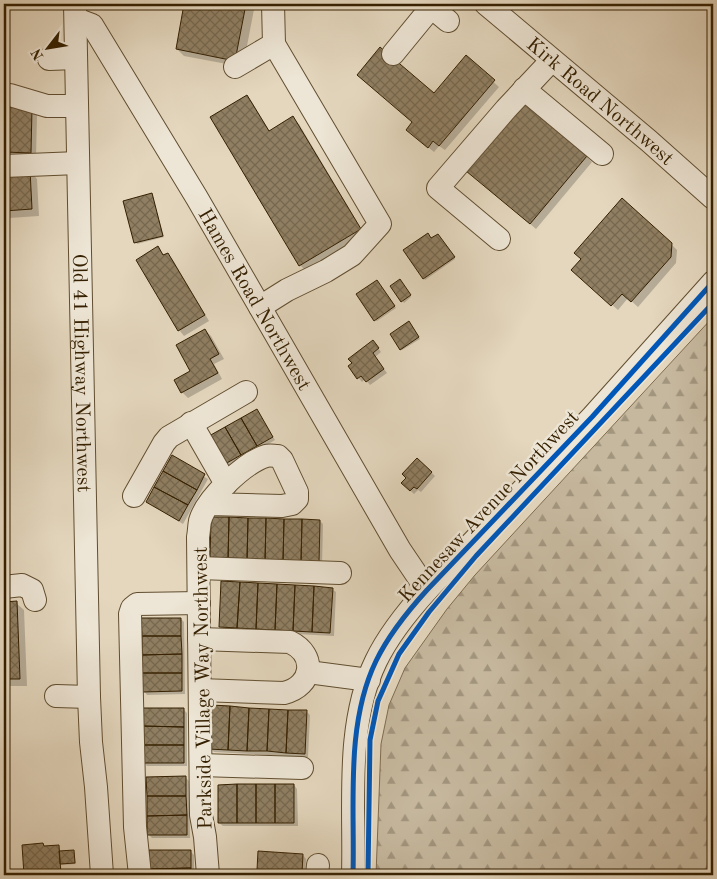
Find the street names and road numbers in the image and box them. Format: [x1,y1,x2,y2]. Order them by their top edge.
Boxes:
street label: Kirk Road Northwest [522,35,677,170]
street label: Hames Road Northwest [193,206,314,394]
street label: Old 41 Highway Northwest [68,253,93,493]
street label: Kennesaw Avenue Northwest [395,408,583,607]
street label: Parkside Village Way Northwest [192,546,216,830]

